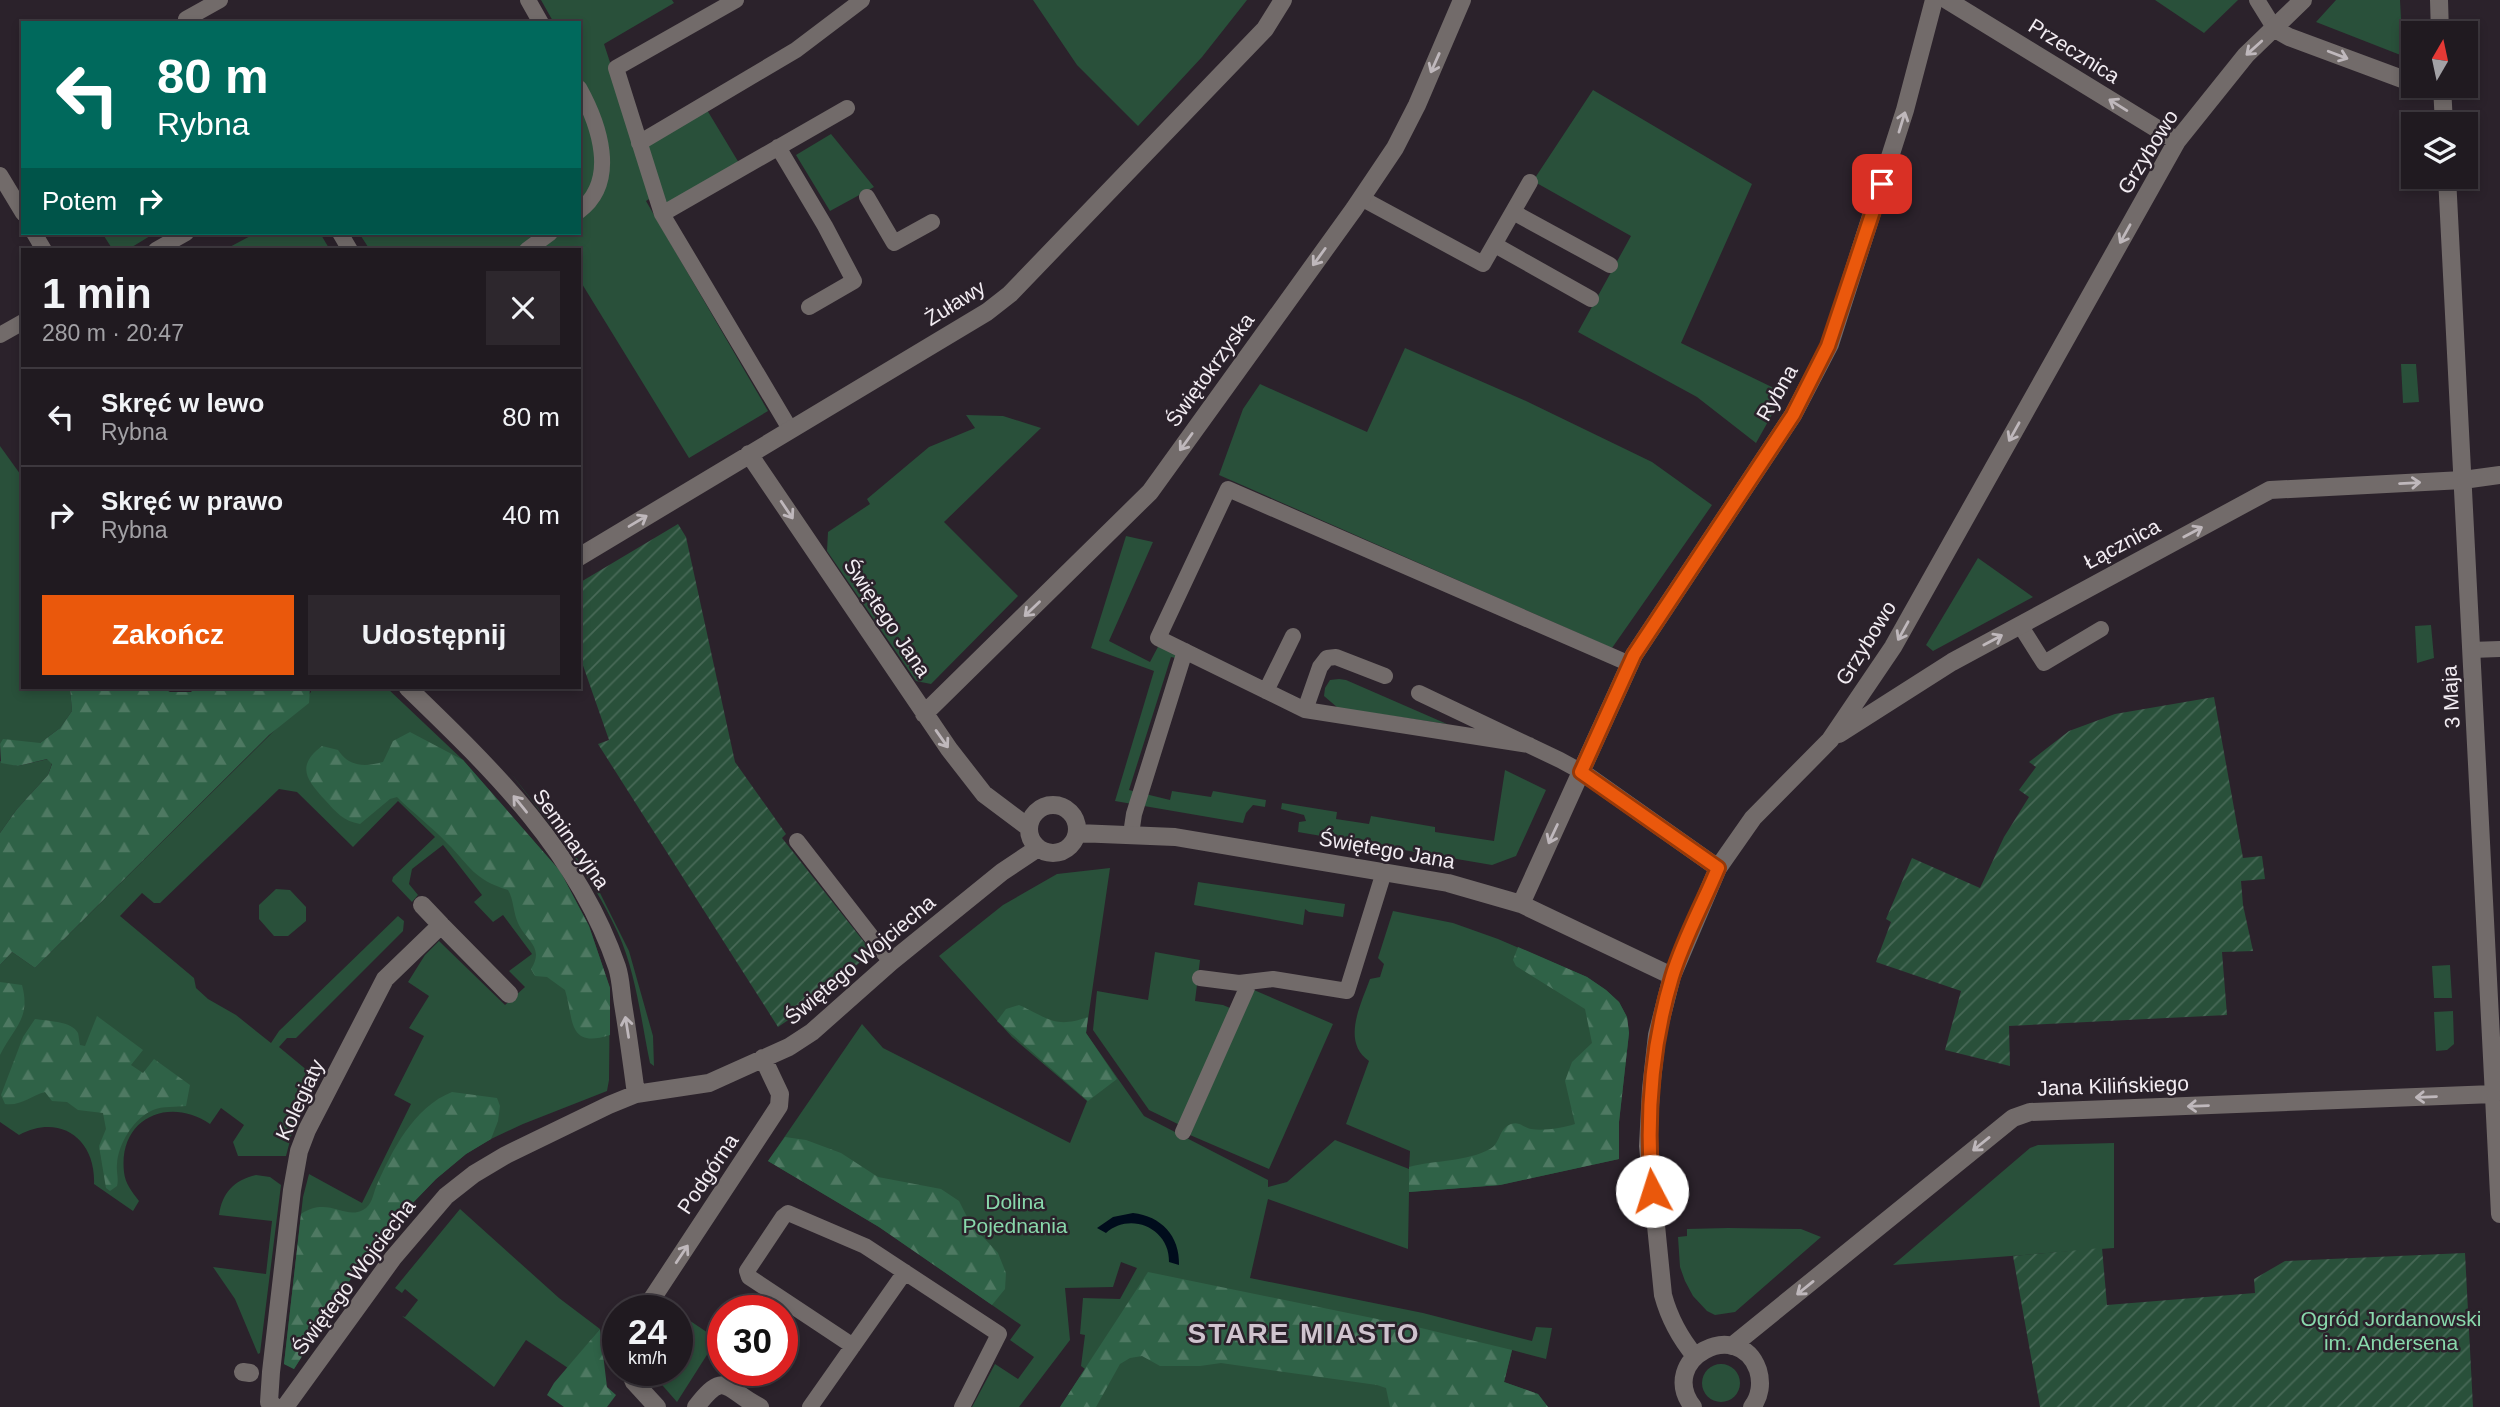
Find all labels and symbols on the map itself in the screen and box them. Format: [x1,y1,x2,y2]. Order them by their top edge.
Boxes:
street label: Przecznica [2025,14,2124,88]
north arrow [2401,21,2478,98]
one-way arrow [2246,39,2263,56]
one-way arrow [2326,50,2348,63]
one-way arrow [1428,51,1441,73]
one-way arrow [2109,98,2129,112]
street label: Grzybowo [2113,106,2182,198]
one-way arrow [1896,111,1909,133]
pin [1852,154,1912,214]
one-way arrow [2118,223,2132,243]
one-way arrow [1312,248,1327,267]
street label: Żuławy [920,275,989,330]
street label: Świętokrzyska [1161,308,1259,431]
street label: Rybna [1751,360,1802,425]
one-way arrow [2007,421,2020,442]
one-way arrow [1179,432,1193,451]
one-way arrow [2398,476,2421,489]
one-way arrow [780,500,795,519]
one-way arrow [627,514,647,528]
street label: Łącznica [2080,514,2164,573]
one-way arrow [2182,525,2203,538]
street label: Świętego Jana [839,554,936,682]
street label: Grzybowo [1831,597,1900,689]
one-way arrow [1024,600,1041,617]
one-way arrow [1896,620,1910,640]
one-way arrow [1982,633,2002,647]
street label: 3 Maja [2437,665,2464,729]
one-way arrow [935,729,949,748]
street label: Seminaryjna [529,784,614,893]
one-way arrow [512,795,528,813]
one-way arrow [1545,823,1559,844]
street label: Świętego Jana [1317,826,1457,873]
street label: Świętego Wojciecha [780,890,940,1029]
one-way arrow [620,1016,633,1039]
street label: Kolegiaty [271,1055,328,1144]
street label: Jana Kilińskiego [2037,1071,2189,1100]
one-way arrow [2414,1090,2437,1103]
one-way arrow [2187,1099,2210,1112]
street label: Podgórna [673,1129,743,1218]
one-way arrow [1973,1136,1991,1152]
position arrow [1615,1154,1689,1228]
park label: Dolina Pojednania [962,1190,1068,1237]
street label: Świętego Wojciecha [288,1194,420,1359]
one-way arrow [675,1245,689,1264]
one-way arrow [1796,1280,1814,1295]
speed limit sign: 30 [707,1295,798,1386]
park label: Ogród Jordanowski im. Andersena [2301,1307,2481,1354]
district label: STARE MIASTO [1188,1318,1420,1349]

